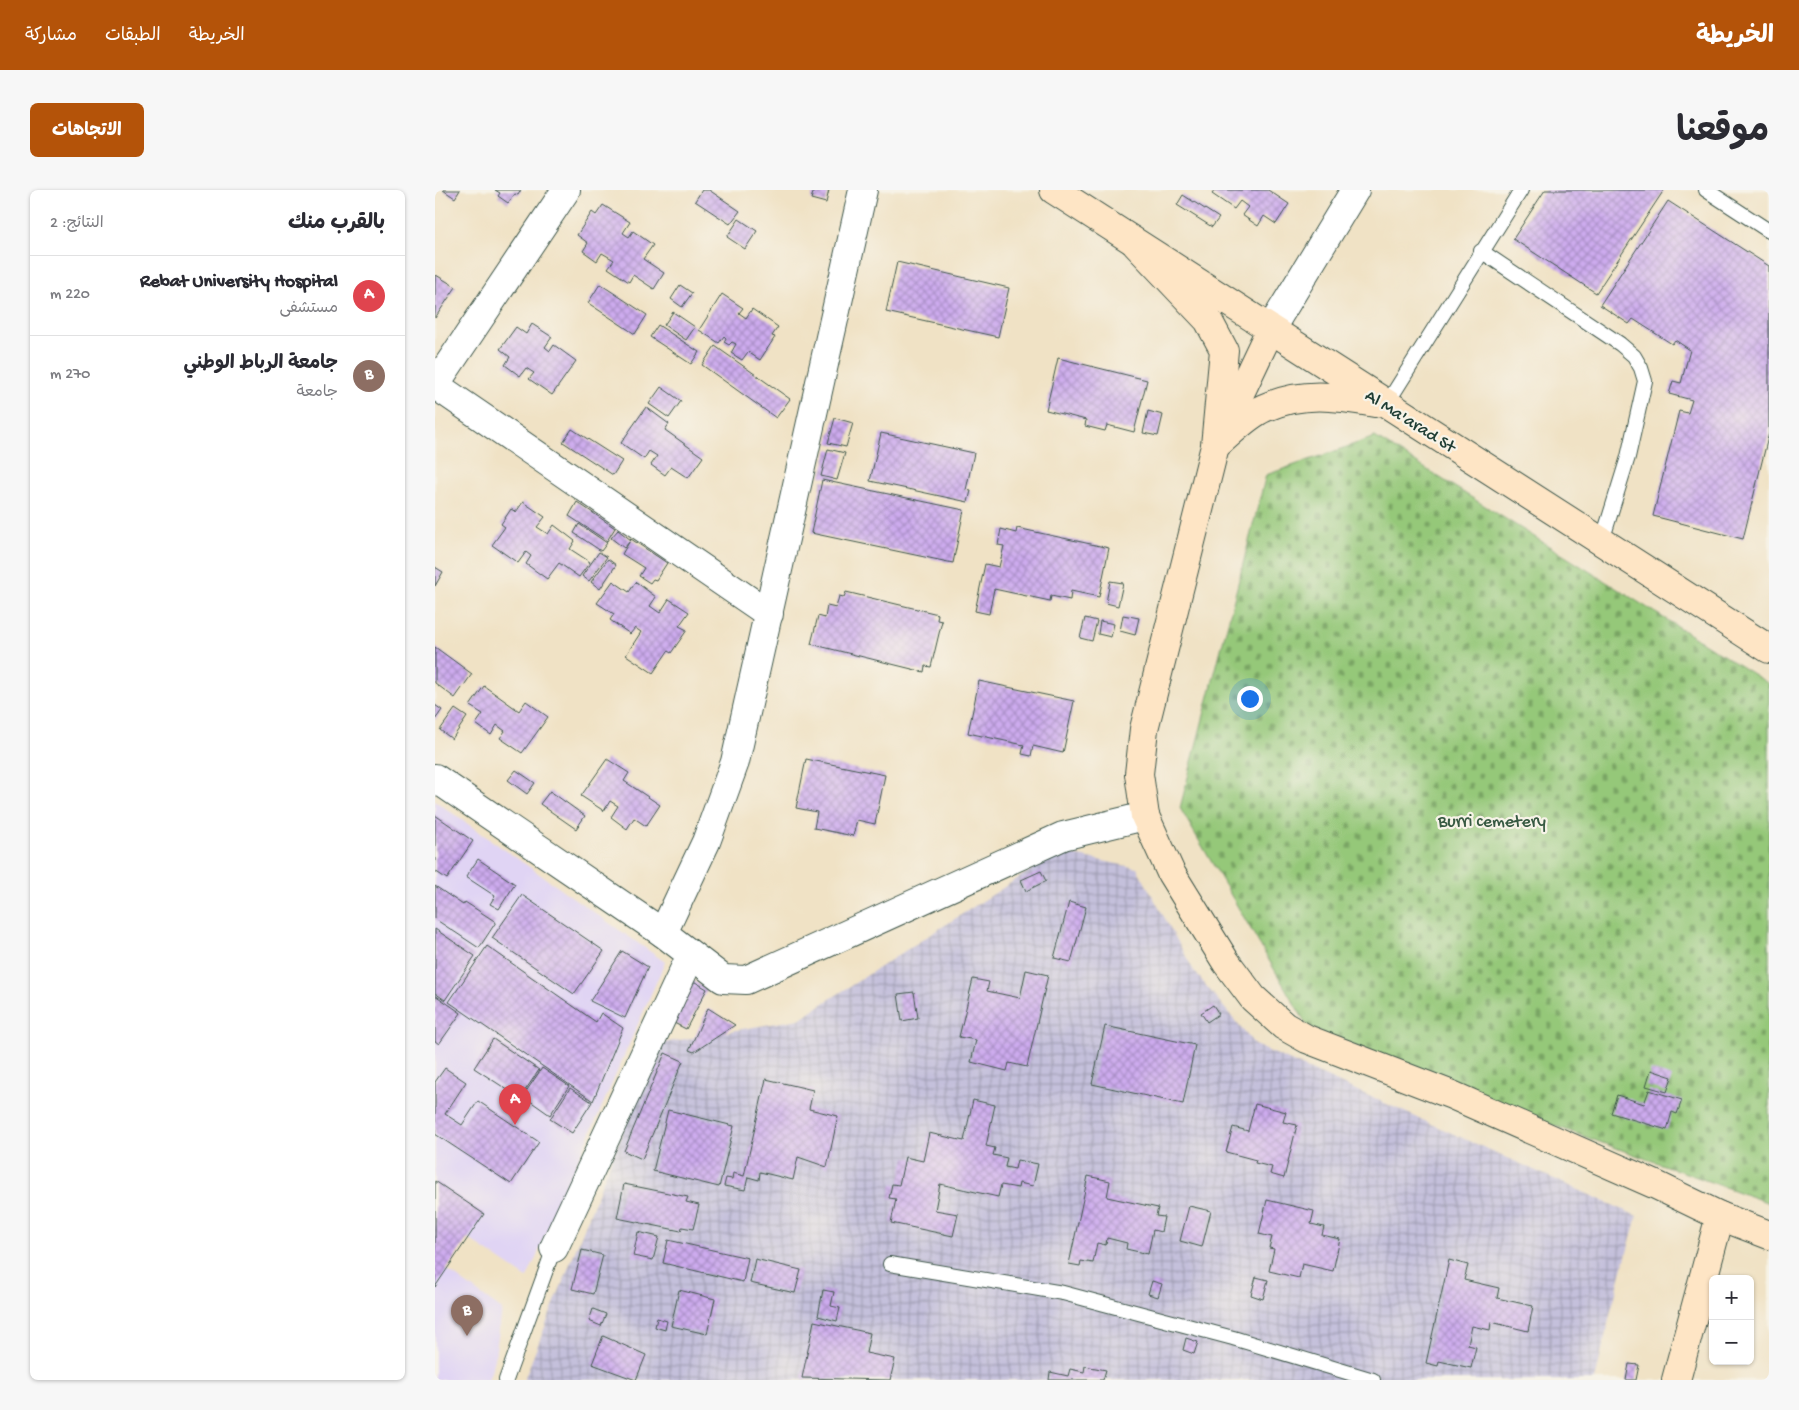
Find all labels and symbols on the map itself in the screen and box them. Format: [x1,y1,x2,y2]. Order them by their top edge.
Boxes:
street label: Al Ma'arad St [1361,386,1460,459]
your location [1237,686,1263,712]
park label: Burri cemetery [1437,812,1546,833]
pin: A [499,1084,531,1125]
pin: B [451,1295,483,1336]

